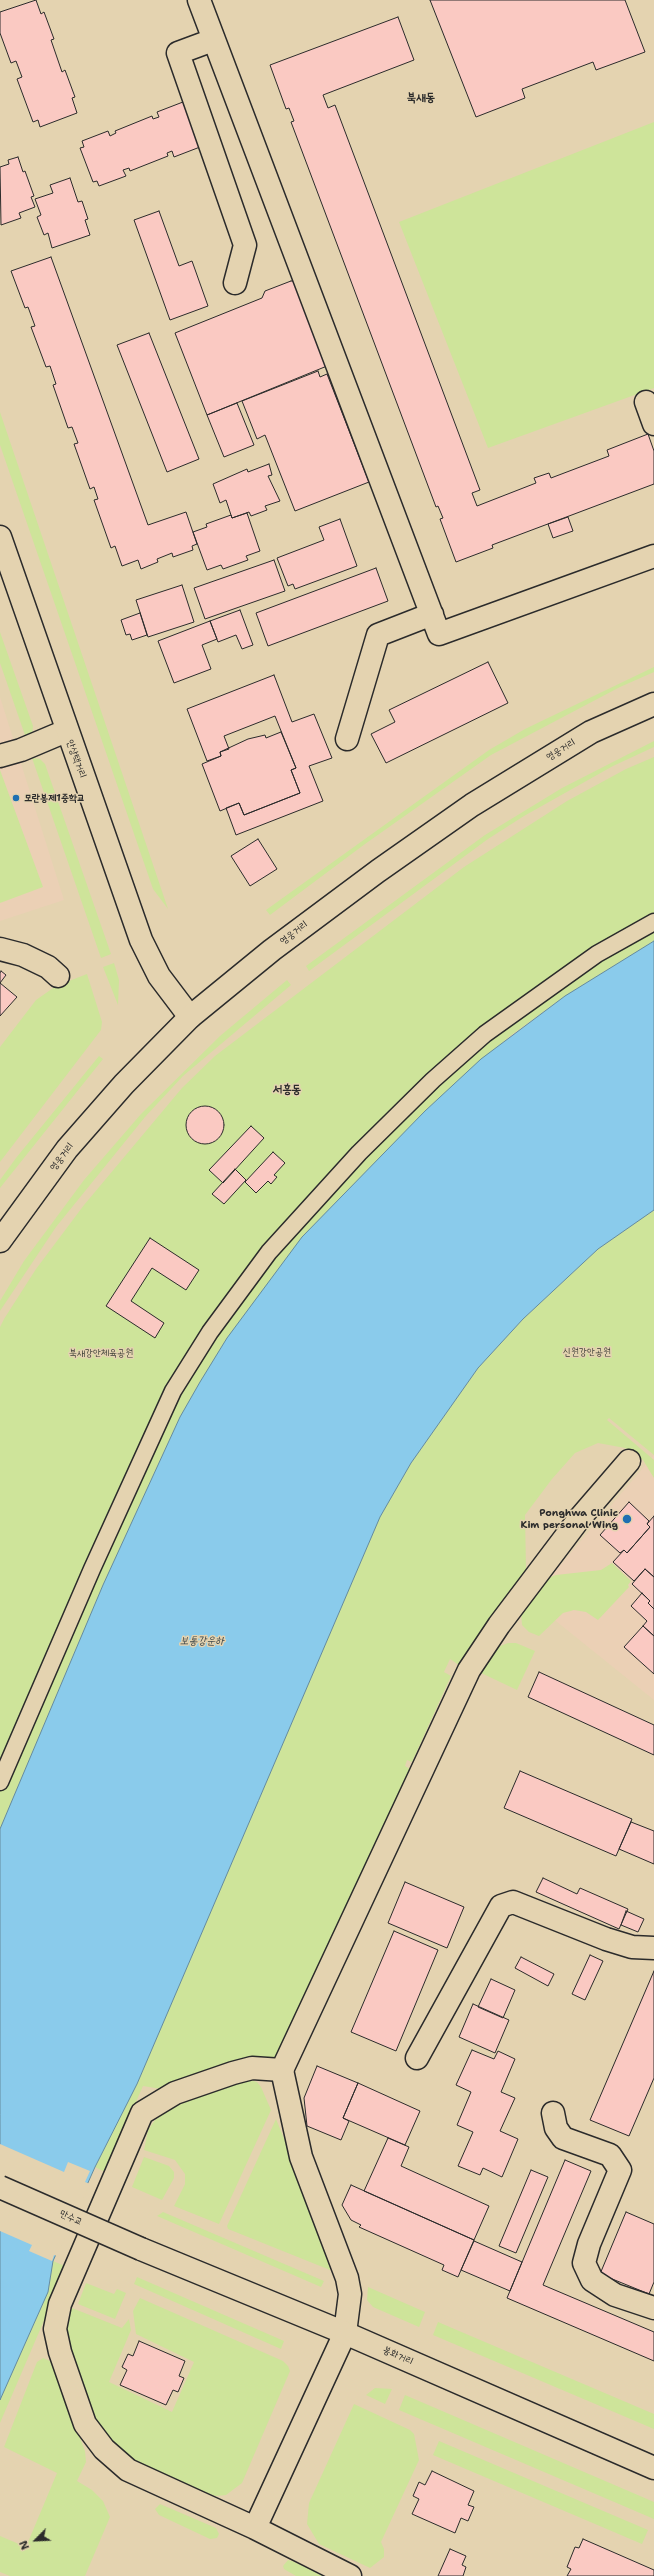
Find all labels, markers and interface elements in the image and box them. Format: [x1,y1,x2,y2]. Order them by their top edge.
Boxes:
district label: 북새동 [407,91,435,105]
street label: 영웅거리 [544,737,578,763]
street label: 안상택거리 [63,738,89,780]
place label: 모란봉제1중학교 [24,792,85,804]
marker: 모란봉제1중학교 [11,793,21,803]
street label: 영웅거리 [278,919,310,947]
district label: 서흥동 [273,1083,301,1097]
street label: 영웅거리 [47,1141,77,1173]
park label: 신원강안공원 [563,1346,611,1358]
park label: 북새강안체육공원 [69,1347,133,1359]
place label: Ponghwa Clinic Kim personal Wing [521,1507,618,1530]
marker: Ponghwa Clinic Kim personal Wing [621,1513,633,1525]
water label: 보통강운하 [180,1634,224,1648]
street label: 만수교 [58,2208,84,2228]
street label: 봉화거리 [381,2344,415,2368]
north arrow [16,2520,56,2560]
text: N [16,2538,33,2552]

